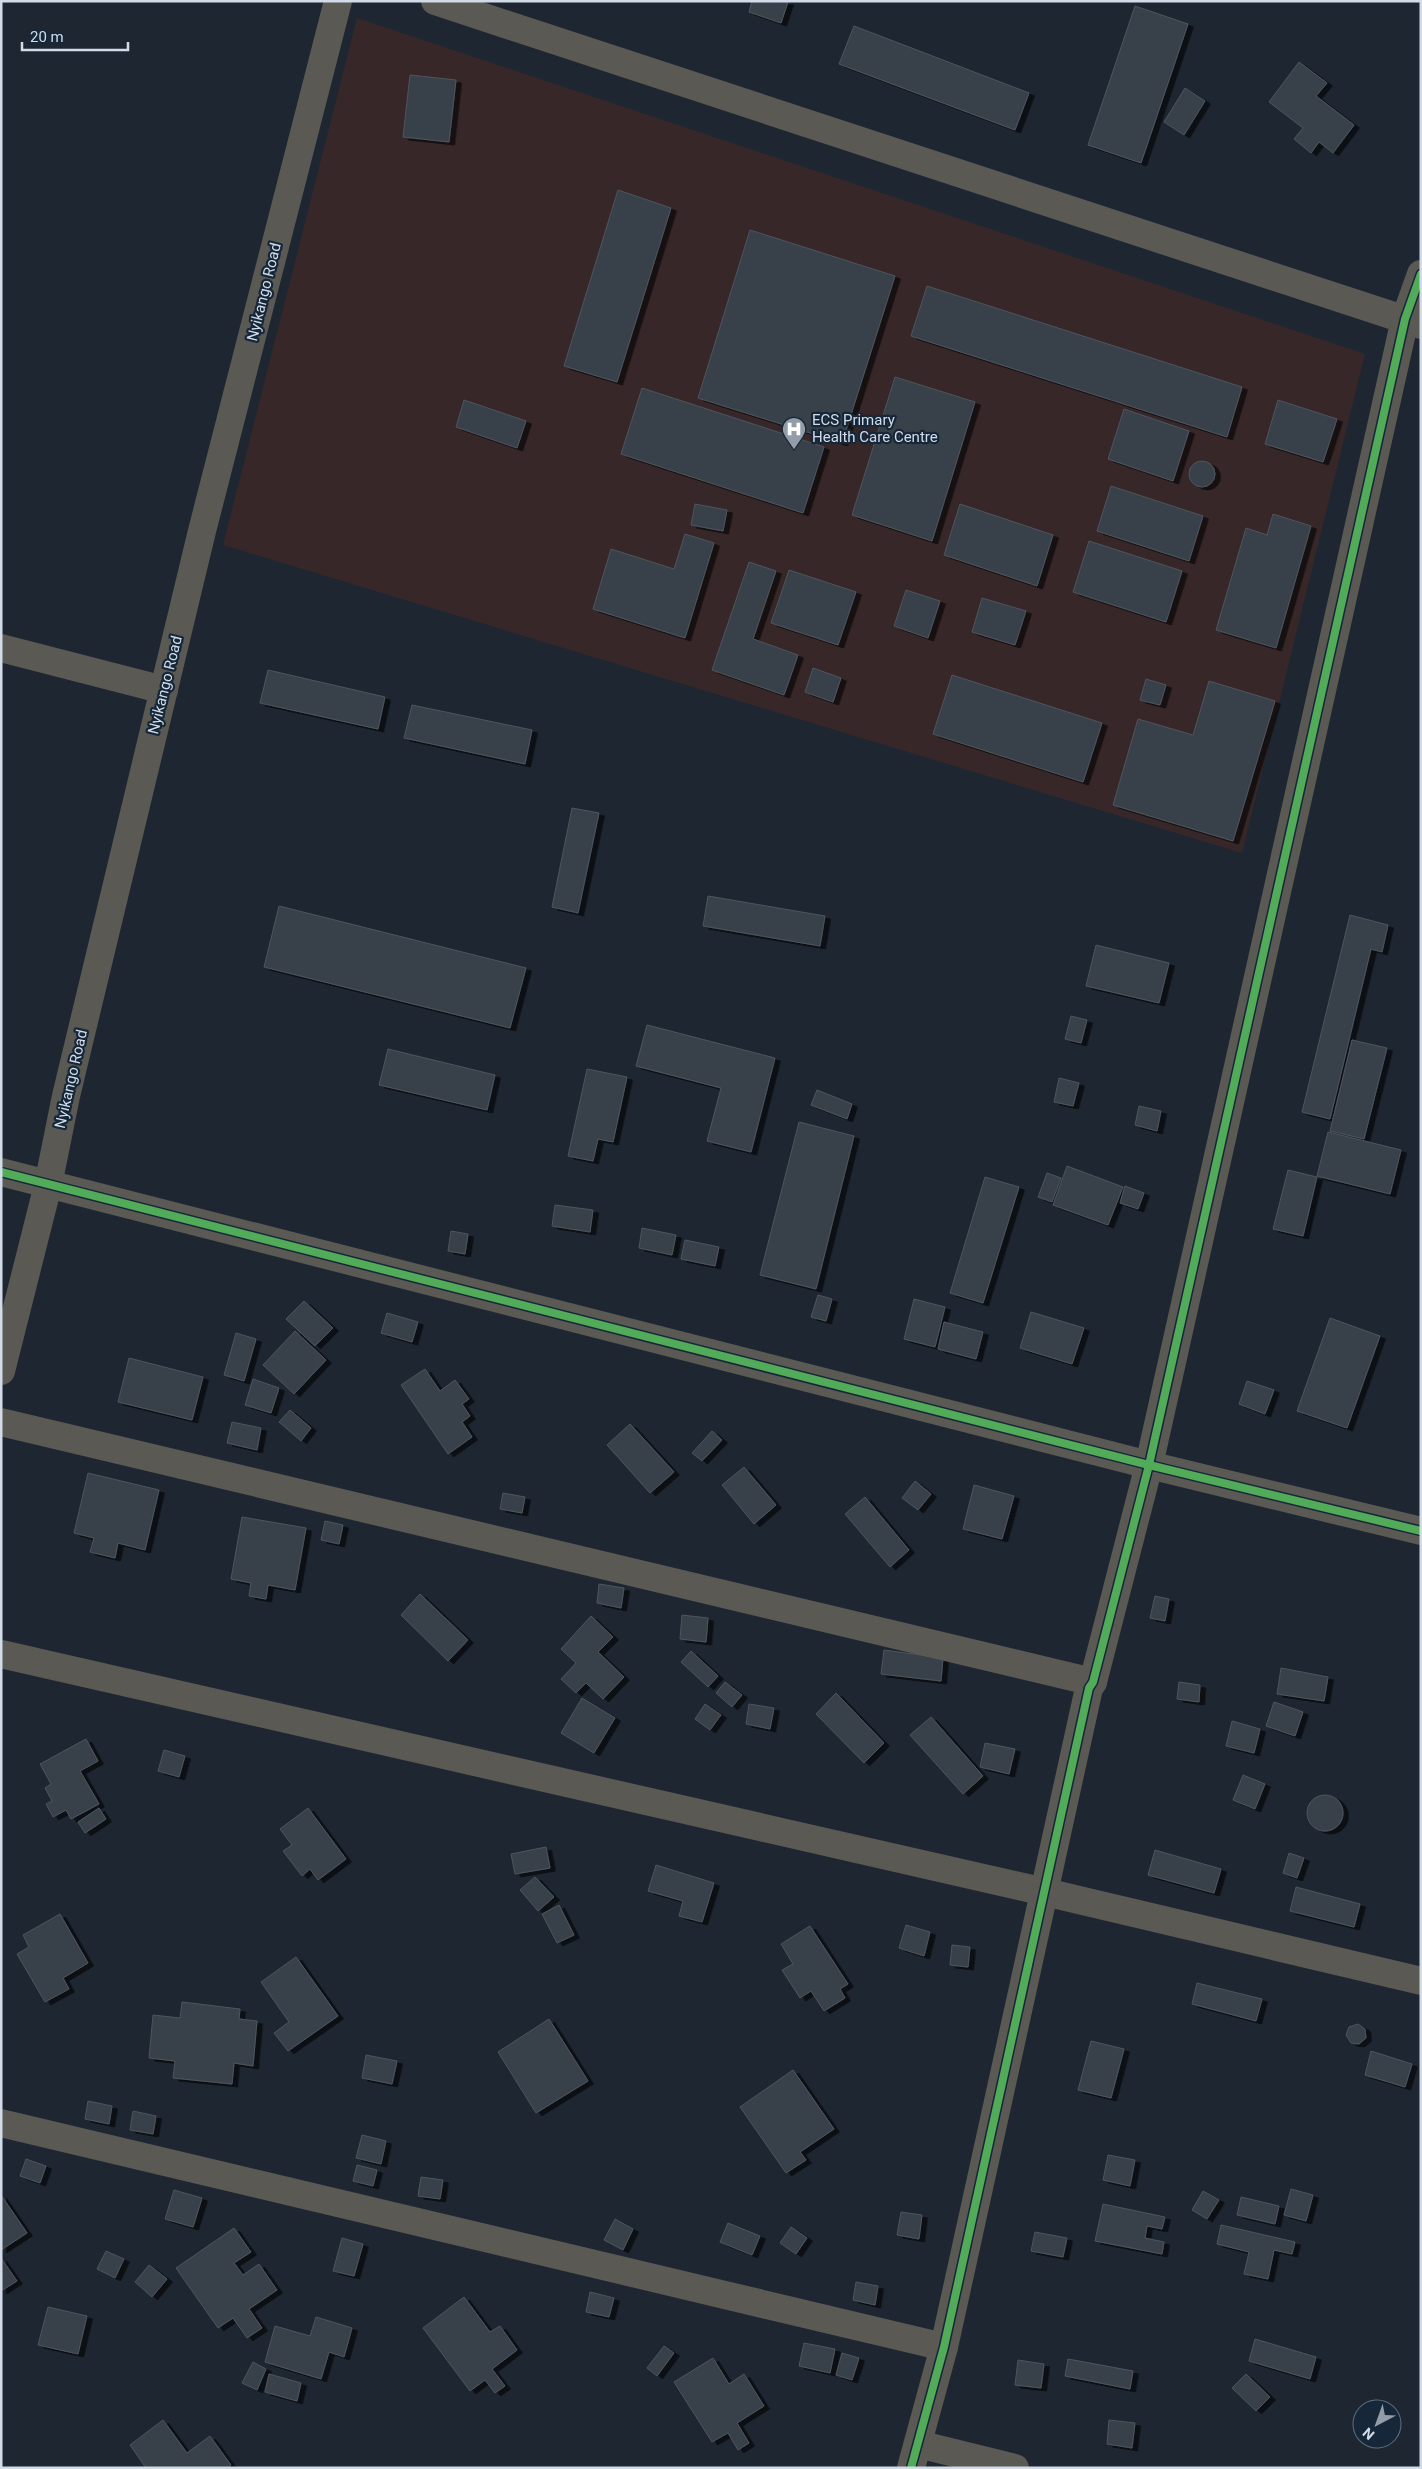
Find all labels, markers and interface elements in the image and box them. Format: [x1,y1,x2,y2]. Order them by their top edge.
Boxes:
scale bar [22,20,129,52]
text: 20 m [30,28,64,46]
street label: Nyikango Road [243,241,285,343]
place label: ECS Primary Health Care Centre [812,411,938,446]
hospital icon: ECS Primary Health Care Centre [781,416,807,450]
street label: Nyikango Road [144,634,186,736]
street label: Nyikango Road [51,1028,91,1130]
north arrow [1352,2399,1402,2449]
text: N [1359,2425,1377,2443]

